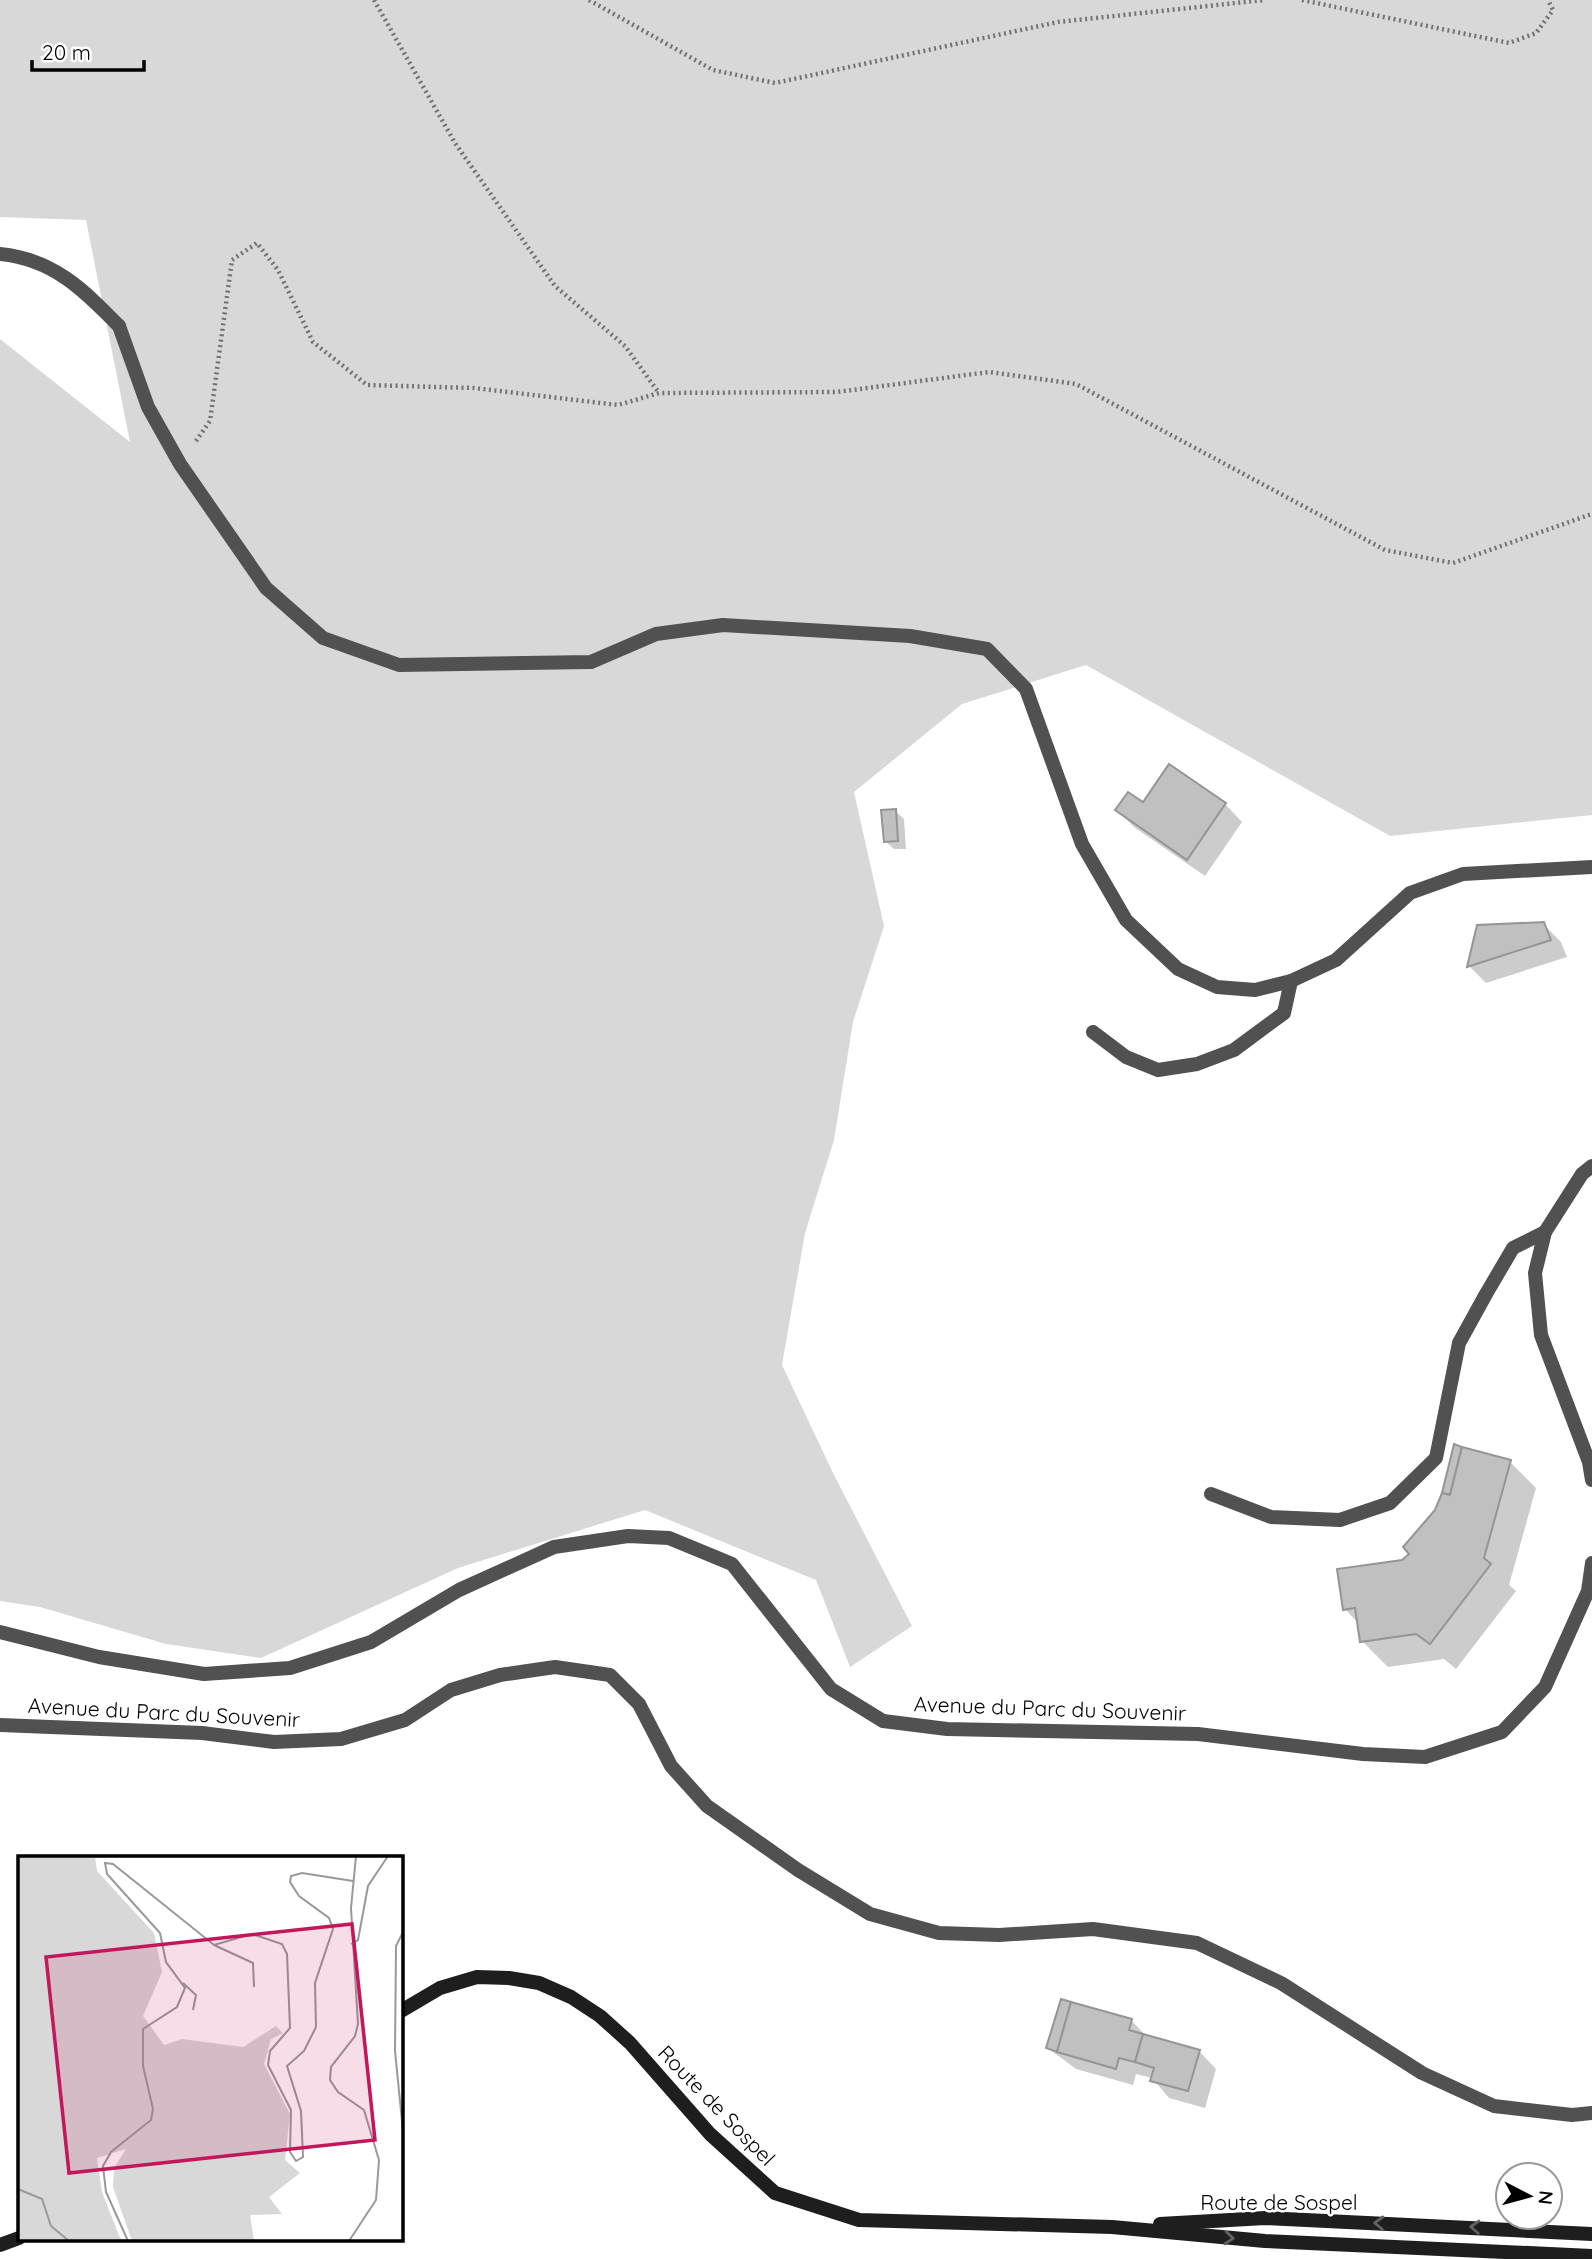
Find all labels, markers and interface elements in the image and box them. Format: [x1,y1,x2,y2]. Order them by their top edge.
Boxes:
scale bar [32,28,144,72]
text: 20 m [42,39,91,65]
street label: Avenue du Parc du Souvenir [913,1690,1187,1726]
street label: Avenue du Parc du Souvenir [27,1692,301,1732]
inset map [18,1856,402,2242]
street label: Route de Sospel [653,2039,781,2171]
north arrow [1494,2161,1564,2231]
street label: Route de Sospel [1200,2189,1358,2215]
text: N [1533,2190,1559,2206]
one-way arrow [1373,2216,1384,2231]
one-way arrow [1469,2220,1480,2235]
one-way arrow [1223,2230,1234,2245]

